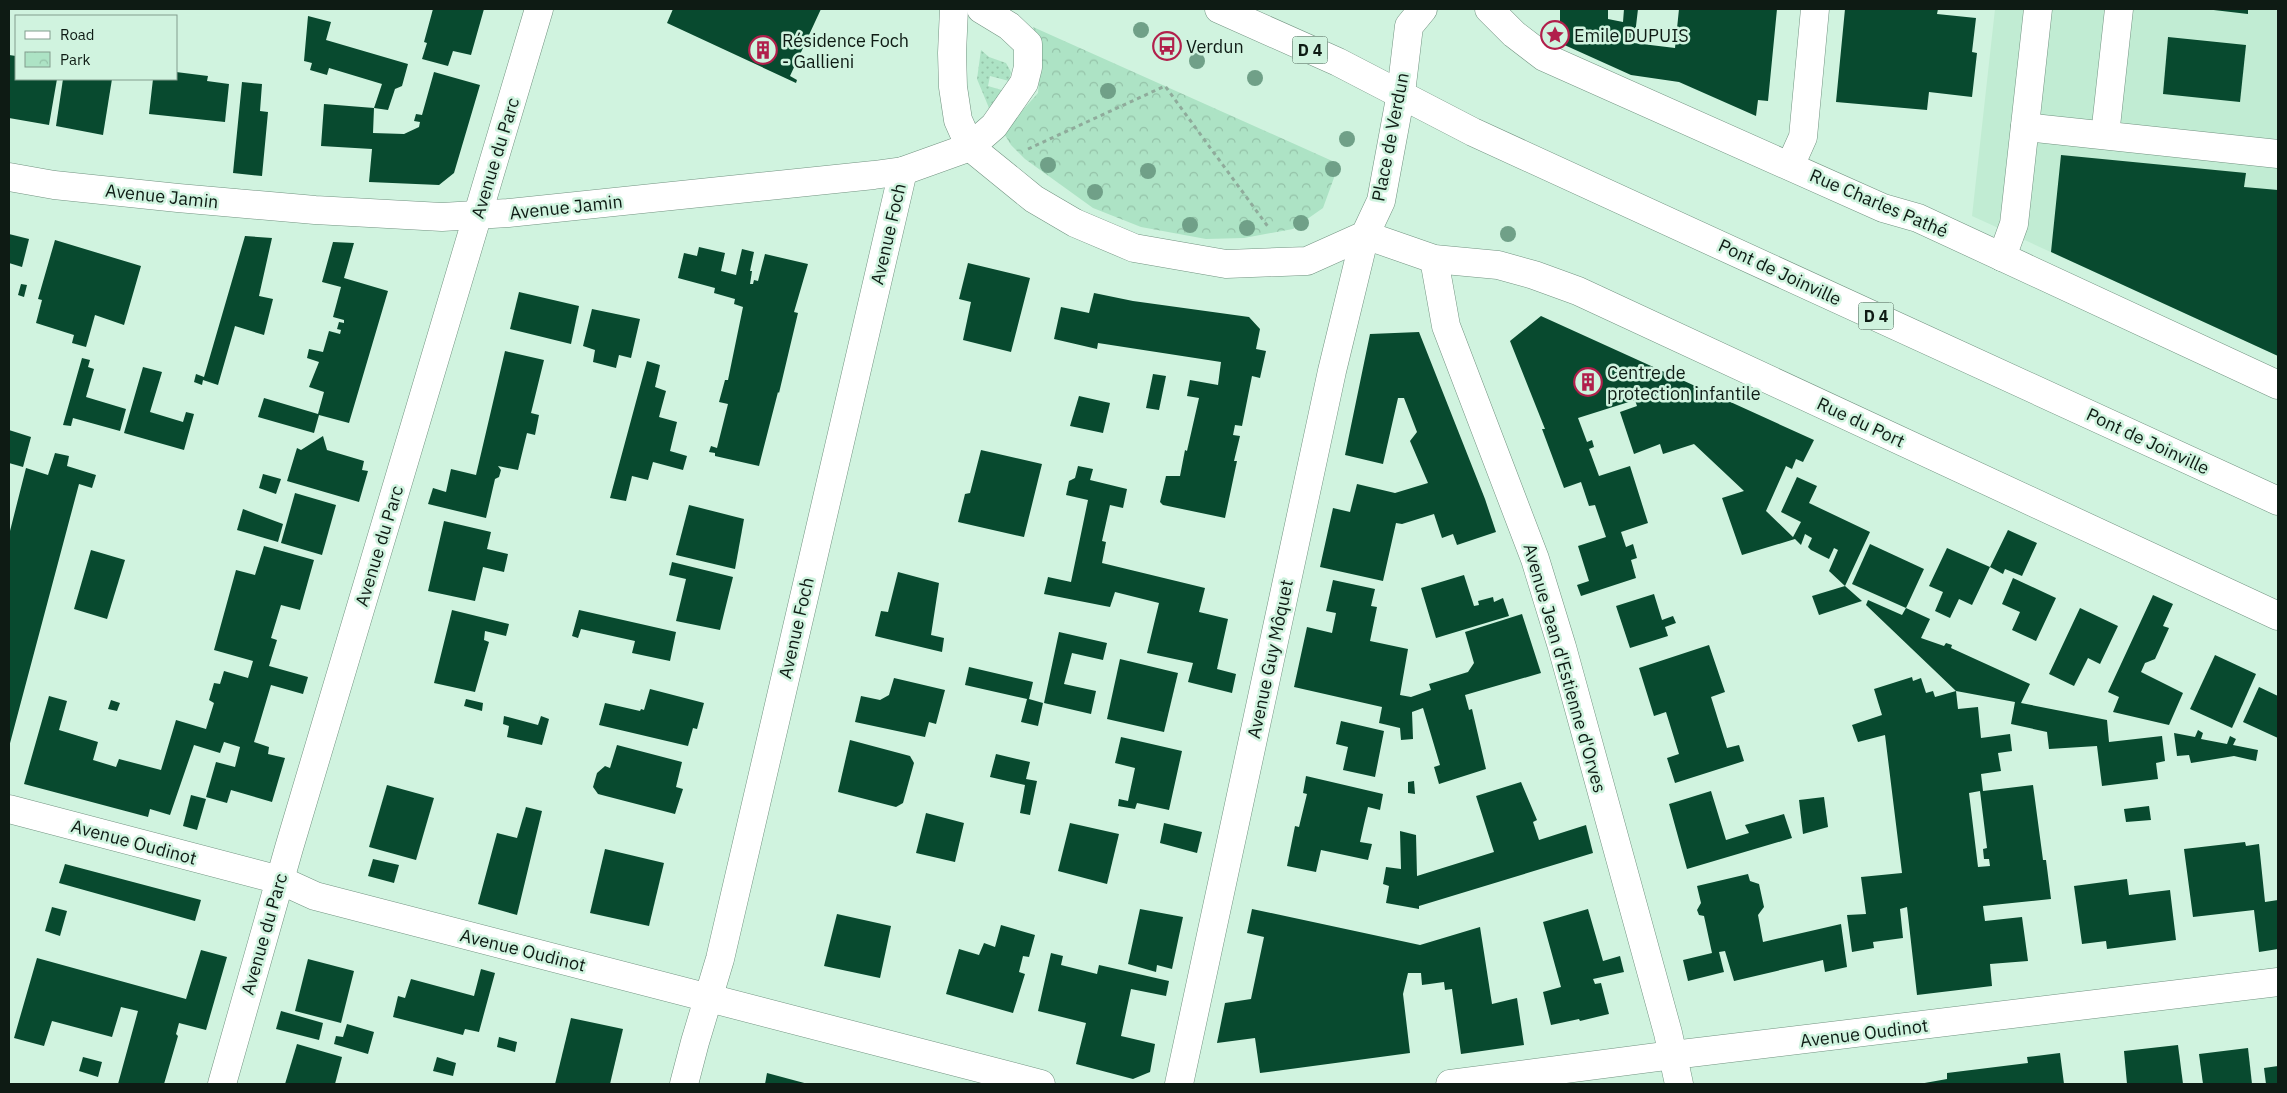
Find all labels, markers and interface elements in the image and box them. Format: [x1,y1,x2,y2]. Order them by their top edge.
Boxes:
legend [15,15,178,80]
place icon: Emile DUPUIS [1540,20,1570,50]
place label: Emile DUPUIS [1574,24,1689,47]
text: Road [60,25,95,44]
place label: Résidence Foch - Gallieni [782,29,909,73]
bus stop icon: Verdun [1152,31,1182,61]
building icon: Résidence Foch - Gallieni [748,35,778,65]
place label: Verdun [1186,35,1244,58]
road number: D 4 [1292,36,1328,64]
text: Park [60,50,90,69]
street label: Place de Verdun [1366,71,1414,203]
street label: Avenue du Parc [466,95,524,221]
street label: Rue Charles Pathé [1806,163,1952,243]
street label: Avenue Jamin [104,179,220,213]
street label: Avenue Foch [865,181,911,287]
street label: Avenue Jamin [508,190,624,224]
street label: Pont de Joinville [1715,234,1845,311]
road number: D 4 [1858,302,1894,330]
place label: Centre de protection infantile [1607,361,1761,405]
building icon: Centre de protection infantile [1573,367,1603,397]
street label: Rue du Port [1813,392,1909,452]
street label: Pont de Joinville [2083,403,2213,480]
street label: Avenue du Parc [350,483,408,609]
street label: Avenue Jean d'Estienne d'Orves [1518,541,1612,795]
street label: Avenue Foch [773,575,819,681]
street label: Avenue Guy Môquet [1242,577,1298,741]
street label: Avenue Oudinot [69,814,199,870]
street label: Avenue du Parc [236,871,292,997]
street label: Avenue Oudinot [458,923,588,977]
street label: Avenue Oudinot [1799,1014,1929,1052]

